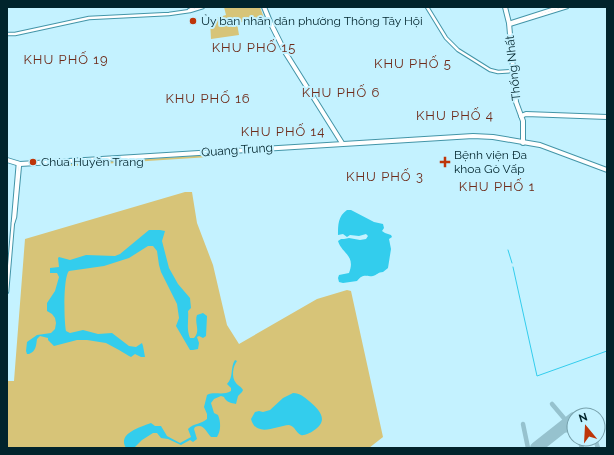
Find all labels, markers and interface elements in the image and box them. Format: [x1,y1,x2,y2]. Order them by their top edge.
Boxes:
place label: Ủy ban nhân dân phường Thông Tây Hội [201,14,423,28]
marker: Ủy ban nhân dân phường Thông Tây Hội [188,16,198,26]
street label: Thống Nhất [503,35,523,101]
district label: KHU PHỐ 15 [212,39,296,55]
district label: KHU PHỐ 19 [23,51,109,67]
district label: KHU PHỐ 5 [374,55,452,71]
district label: KHU PHỐ 6 [302,84,380,100]
district label: KHU PHỐ 16 [165,90,251,106]
district label: KHU PHỐ 4 [416,107,494,123]
district label: KHU PHỐ 14 [241,123,325,139]
street label: Quang Trung [201,141,273,159]
place label: Bệnh viện Đa khoa Gò Vấp [454,148,527,176]
place label: Chùa Huyền Trang [41,155,144,169]
marker: Bệnh viện Đa khoa Gò Vấp [439,156,451,168]
marker: Chùa Huyền Trang [28,157,38,167]
district label: KHU PHỐ 3 [346,168,424,184]
district label: KHU PHỐ 1 [459,178,535,194]
north arrow [566,407,606,447]
text: N [577,410,589,425]

